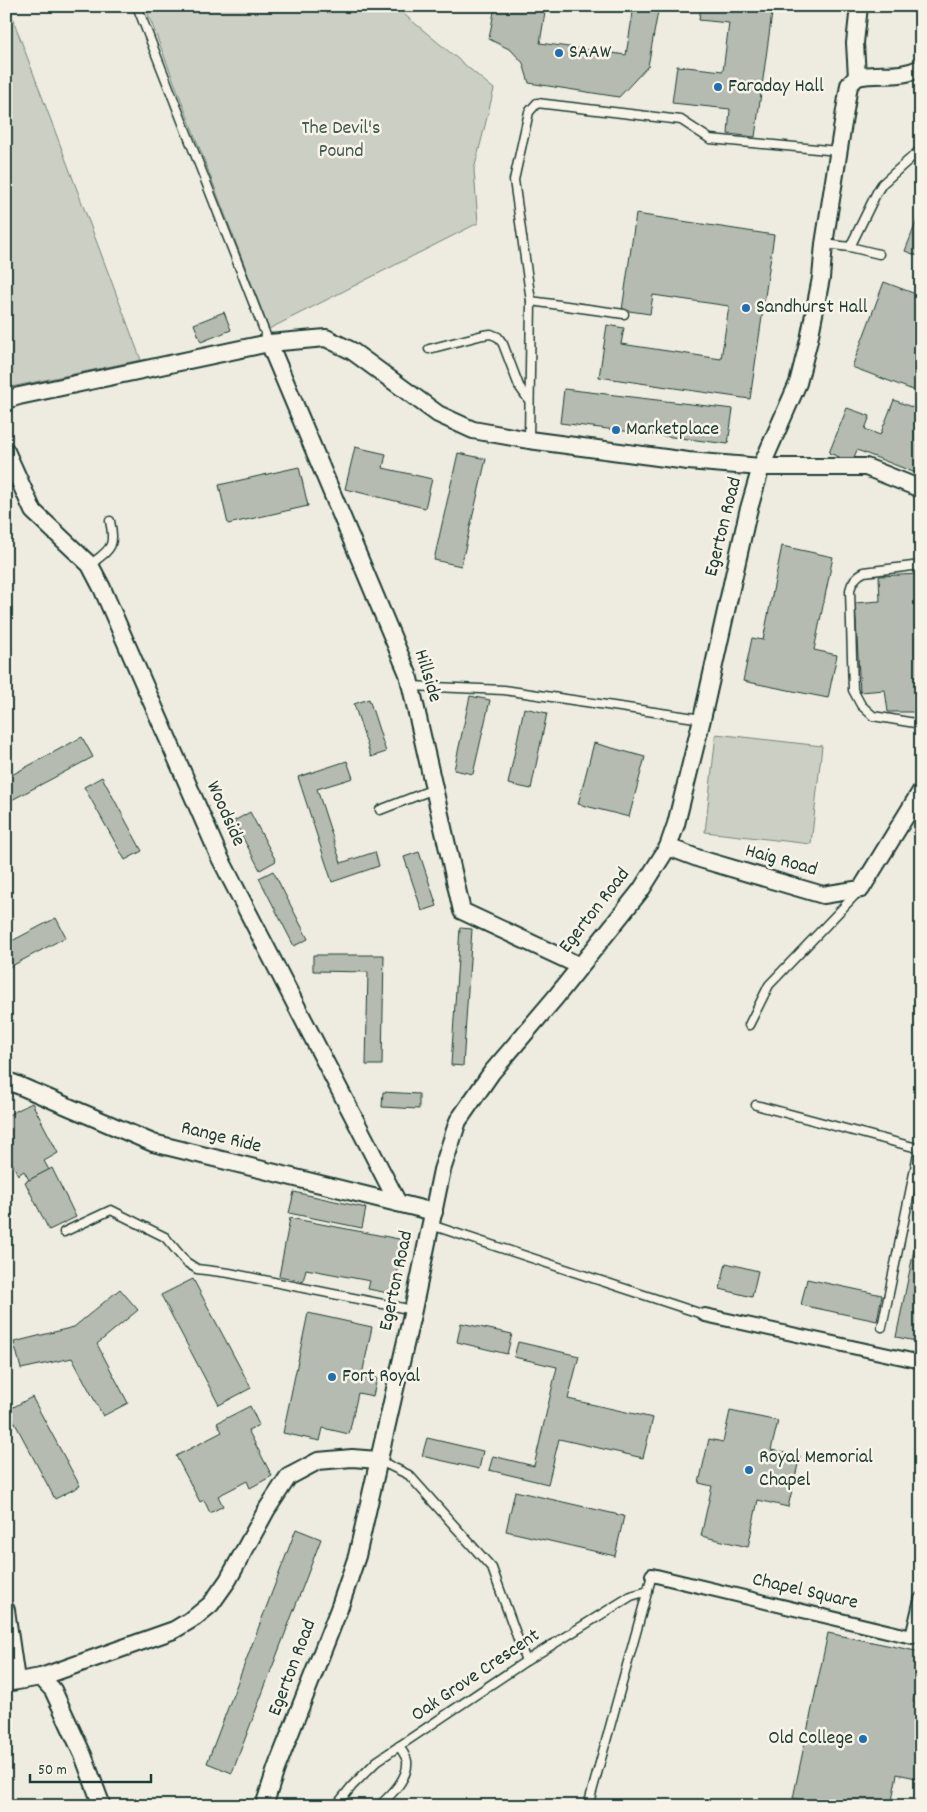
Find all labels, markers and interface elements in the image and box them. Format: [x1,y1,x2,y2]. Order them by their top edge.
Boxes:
place label: SAAW [569,39,612,67]
marker: SAAW [553,47,565,59]
place label: Faraday Hall [728,73,824,101]
marker: Faraday Hall [712,81,724,93]
park label: The Devil's Pound [302,115,380,166]
place label: Sandhurst Hall [756,294,868,322]
marker: Sandhurst Hall [740,302,752,314]
place label: Marketplace [626,416,719,444]
marker: Marketplace [610,424,622,436]
street label: Egerton Road [698,474,750,580]
street label: Hillside [406,646,448,706]
street label: Woodside [198,777,252,851]
street label: Haig Road [742,837,820,885]
street label: Egerton Road [553,862,637,960]
street label: Range Ride [178,1114,264,1162]
street label: Egerton Road [373,1228,421,1334]
place label: Fort Royal [342,1363,420,1391]
marker: Fort Royal [326,1371,338,1383]
place label: Royal Memorial Chapel [759,1444,873,1495]
marker: Royal Memorial Chapel [743,1464,755,1476]
street label: Chapel Square [749,1566,861,1618]
street label: Egerton Road [262,1616,324,1720]
street label: Oak Grove Crescent [406,1623,546,1729]
place label: Old College [768,1725,853,1753]
marker: Old College [857,1733,869,1745]
scale bar [30,1752,151,1784]
text: 50 m [38,1760,67,1782]

